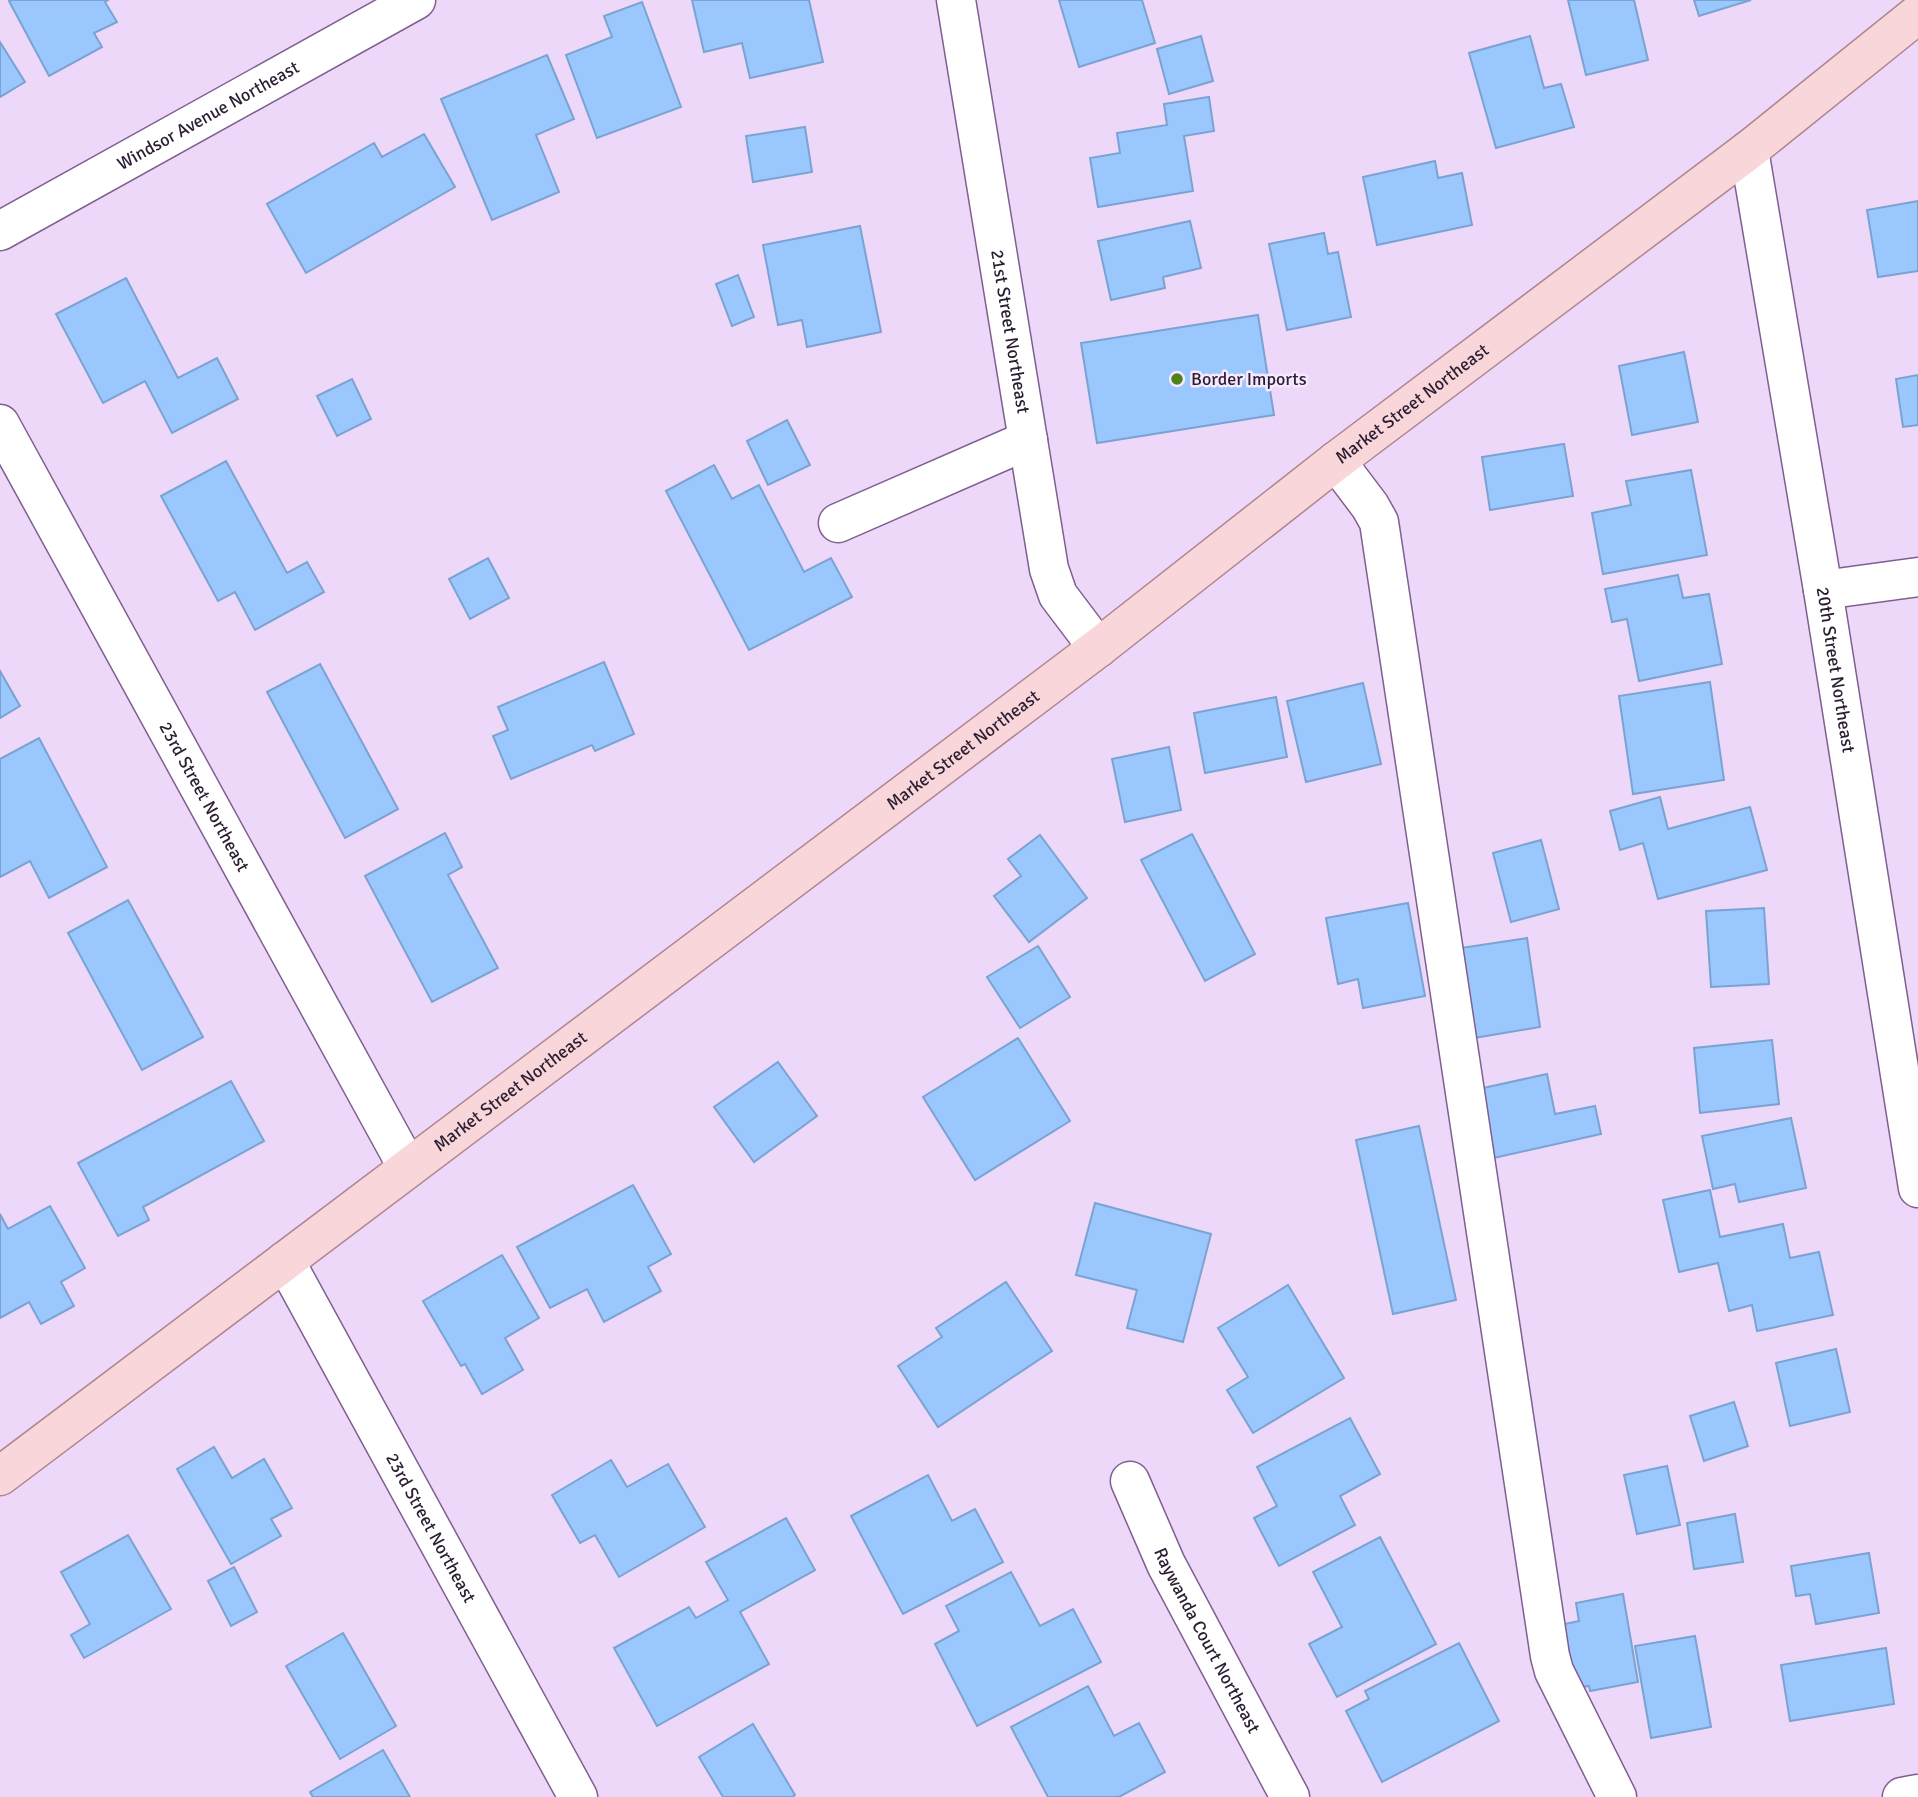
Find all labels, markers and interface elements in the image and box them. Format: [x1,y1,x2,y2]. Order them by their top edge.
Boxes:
street label: Windsor Avenue Northeast [113,56,303,175]
street label: 21st Street Northeast [986,248,1034,415]
street label: Market Street Northeast [1331,339,1493,469]
place label: Border Imports [1191,368,1307,390]
marker: Border Imports [1169,371,1185,387]
street label: 20th Street Northeast [1812,585,1860,754]
street label: Market Street Northeast [882,685,1044,815]
street label: 23rd Street Northeast [154,718,254,875]
street label: Market Street Northeast [429,1026,591,1156]
street label: 23rd Street Northeast [381,1449,481,1606]
street label: Raywanda Court Northeast [1149,1544,1265,1737]

